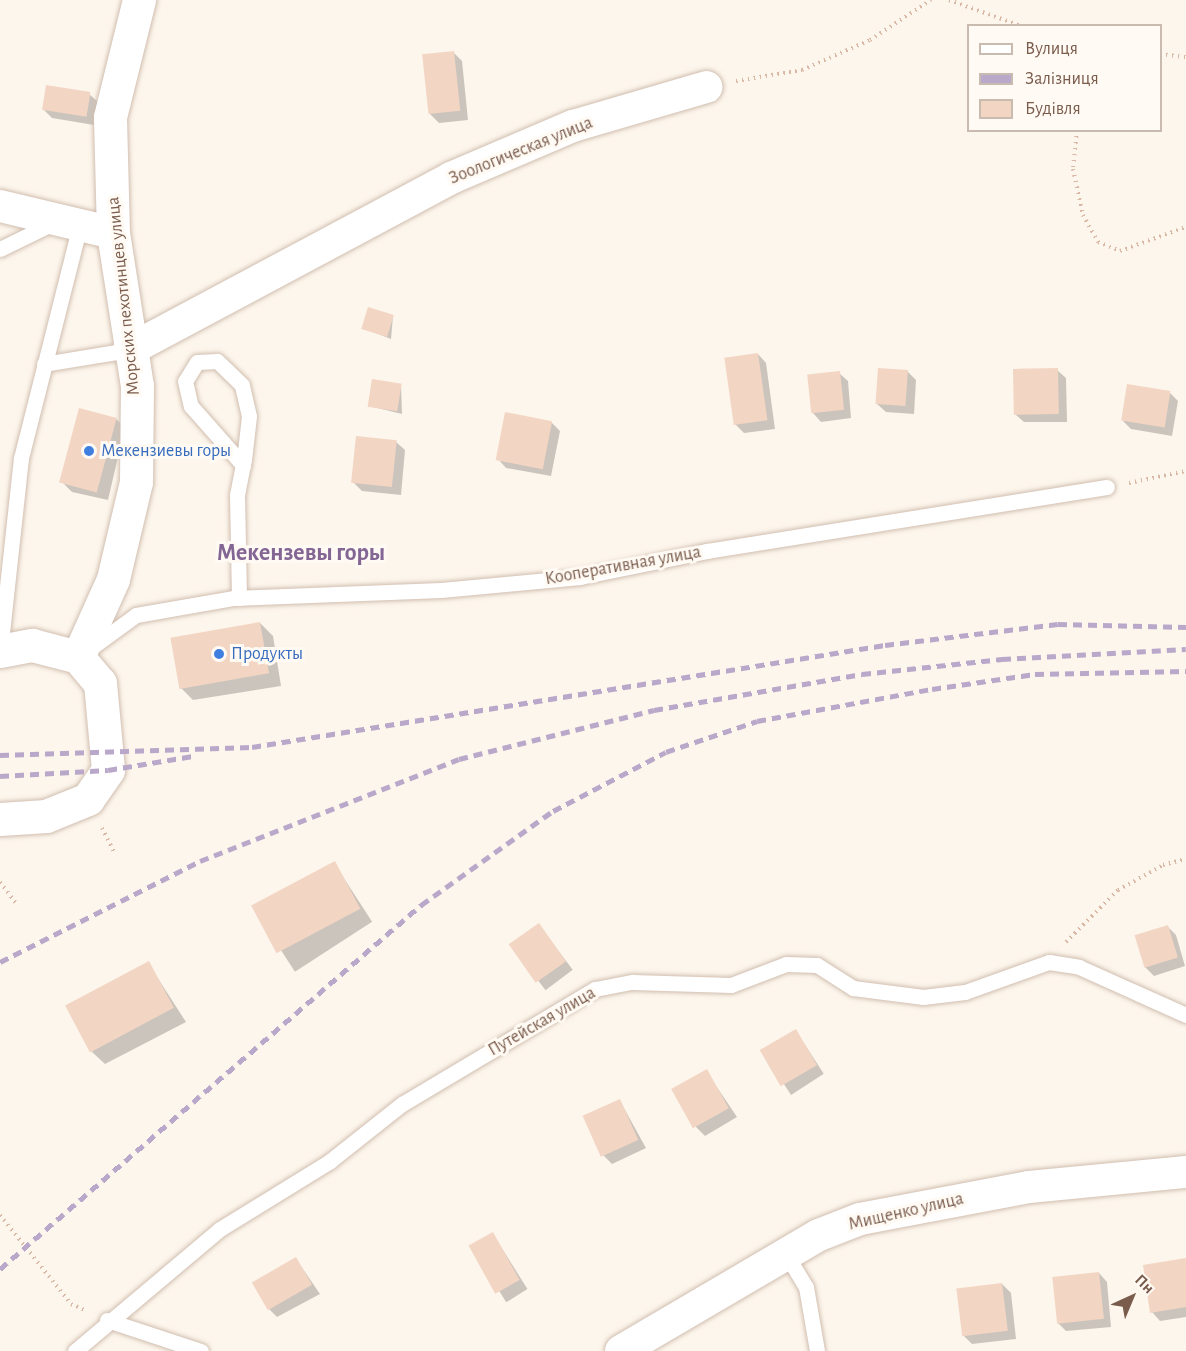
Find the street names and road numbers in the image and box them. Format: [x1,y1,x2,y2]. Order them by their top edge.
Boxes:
street label: Зоологическая улица [446,112,596,190]
street label: Морских пехотинцев улица [103,196,145,396]
street label: Кооперативная улица [543,542,703,590]
street label: Путейская улица [484,983,600,1061]
street label: Мищенко улица [846,1188,966,1236]

